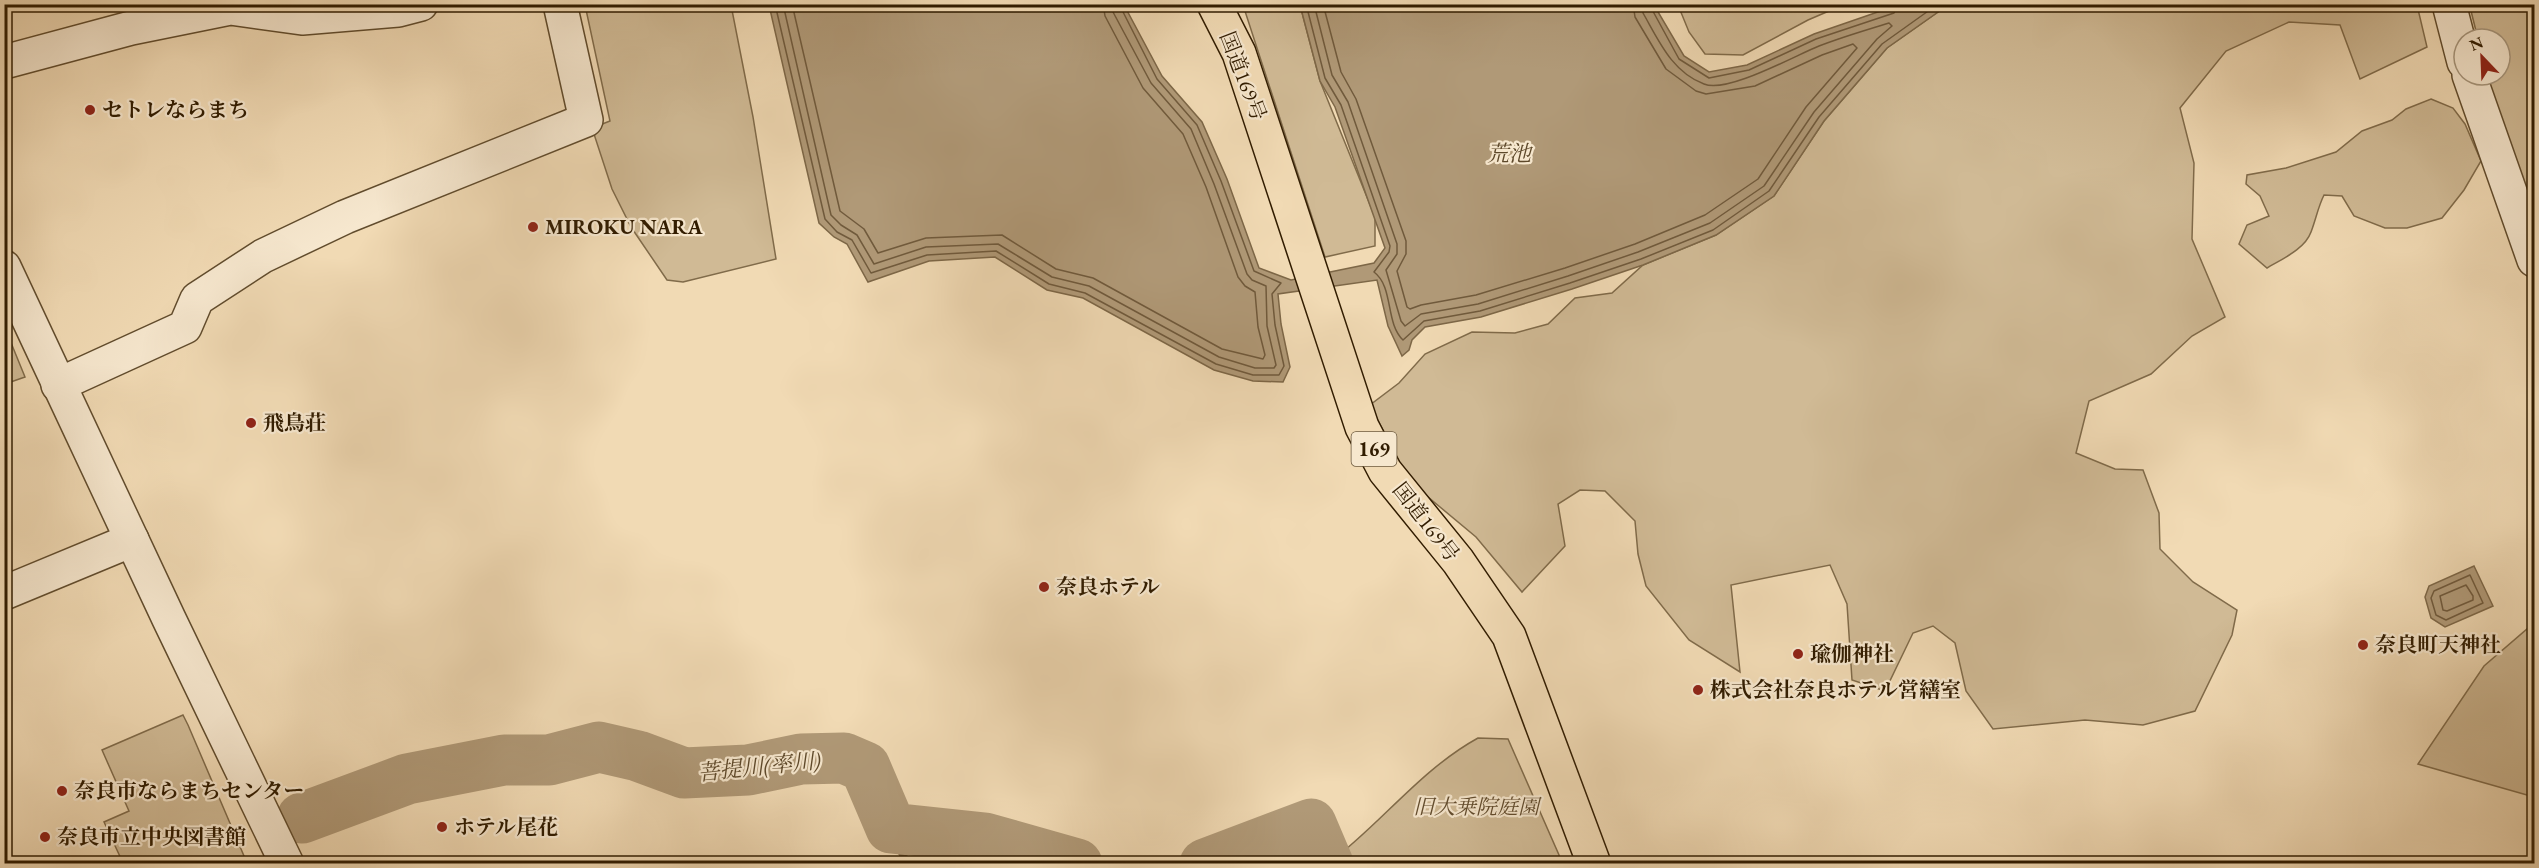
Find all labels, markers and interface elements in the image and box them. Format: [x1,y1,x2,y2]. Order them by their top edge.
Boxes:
street label: 国道169号 [1214,27,1273,124]
north arrow [2452,27,2512,87]
text: N [2466,31,2486,56]
place label: セトレならまち [102,96,249,123]
marker: セトレならまち [83,103,97,117]
water label: 荒池 [1487,139,1534,168]
place label: MIROKU NARA [545,213,704,240]
marker: MIROKU NARA [526,220,540,234]
place label: 飛鳥荘 [263,409,326,436]
marker: 飛鳥荘 [244,416,258,430]
road number: 169 [1352,432,1396,466]
street label: 国道169号 [1387,477,1466,567]
place label: 奈良ホテル [1056,573,1160,600]
marker: 奈良ホテル [1037,580,1051,594]
place label: 奈良町天神社 [2375,631,2501,658]
marker: 奈良町天神社 [2356,638,2370,652]
place label: 瑜伽神社 [1810,640,1894,667]
marker: 瑜伽神社 [1791,647,1805,661]
place label: 株式会社奈良ホテル営繕室 [1710,676,1961,703]
marker: 株式会社奈良ホテル営繕室 [1691,683,1705,697]
water label: 菩提川(率川) [696,746,822,787]
place label: 奈良市ならまちセンター [74,777,304,804]
marker: 奈良市ならまちセンター [55,784,69,798]
park label: 旧大乗院庭園 [1413,793,1542,820]
place label: ホテル尾花 [454,813,558,840]
marker: ホテル尾花 [435,820,449,834]
place label: 奈良市立中央図書館 [57,823,246,850]
marker: 奈良市立中央図書館 [38,830,52,844]

